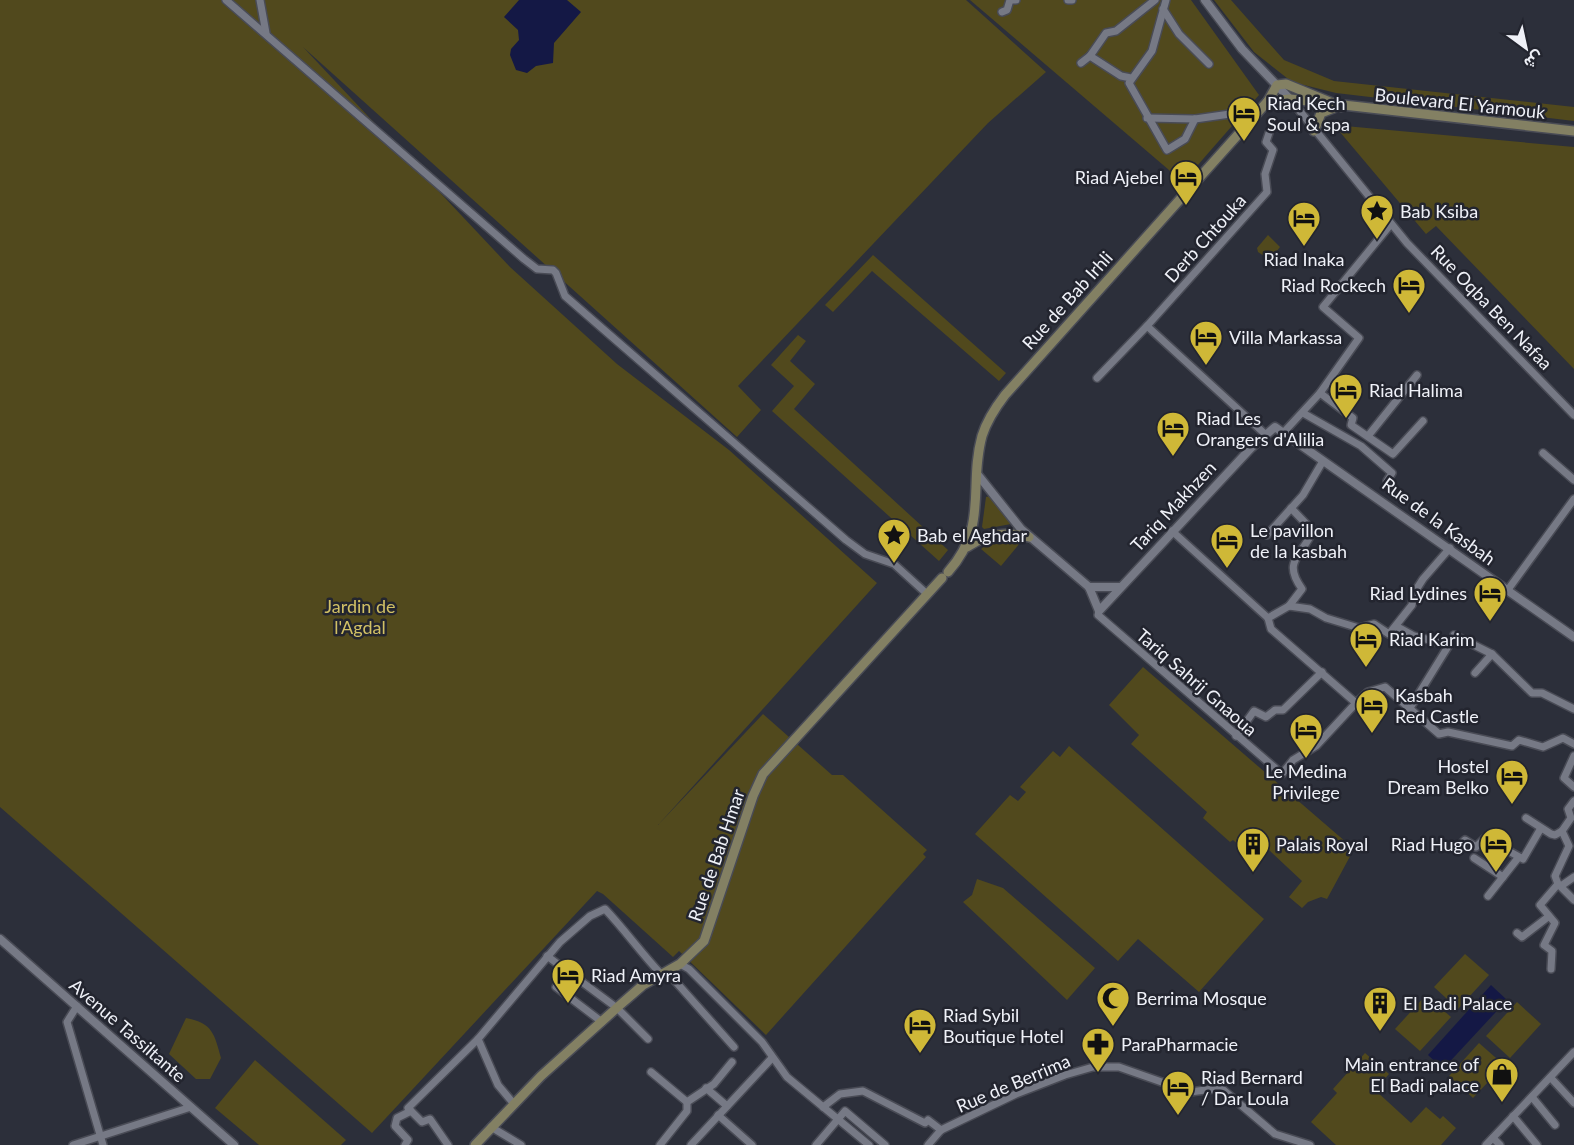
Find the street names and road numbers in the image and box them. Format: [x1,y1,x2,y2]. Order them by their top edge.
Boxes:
street label: Boulevard El Yarmouk [1374,83,1547,123]
street label: Derb Chtouka [1160,189,1250,287]
street label: Rue Oqba Ben Nafaa [1427,240,1557,374]
street label: Rue de Bab Irhli [1017,246,1117,354]
street label: Tariq Makhzen [1126,456,1220,556]
street label: Rue de la Kasbah [1378,473,1500,569]
street label: Tariq Sahrij Gnaoua [1132,624,1262,740]
street label: Rue de Bab Hmar [683,786,749,924]
street label: Avenue Tassiltante [65,974,191,1086]
street label: Rue de Berrima [953,1049,1073,1117]

